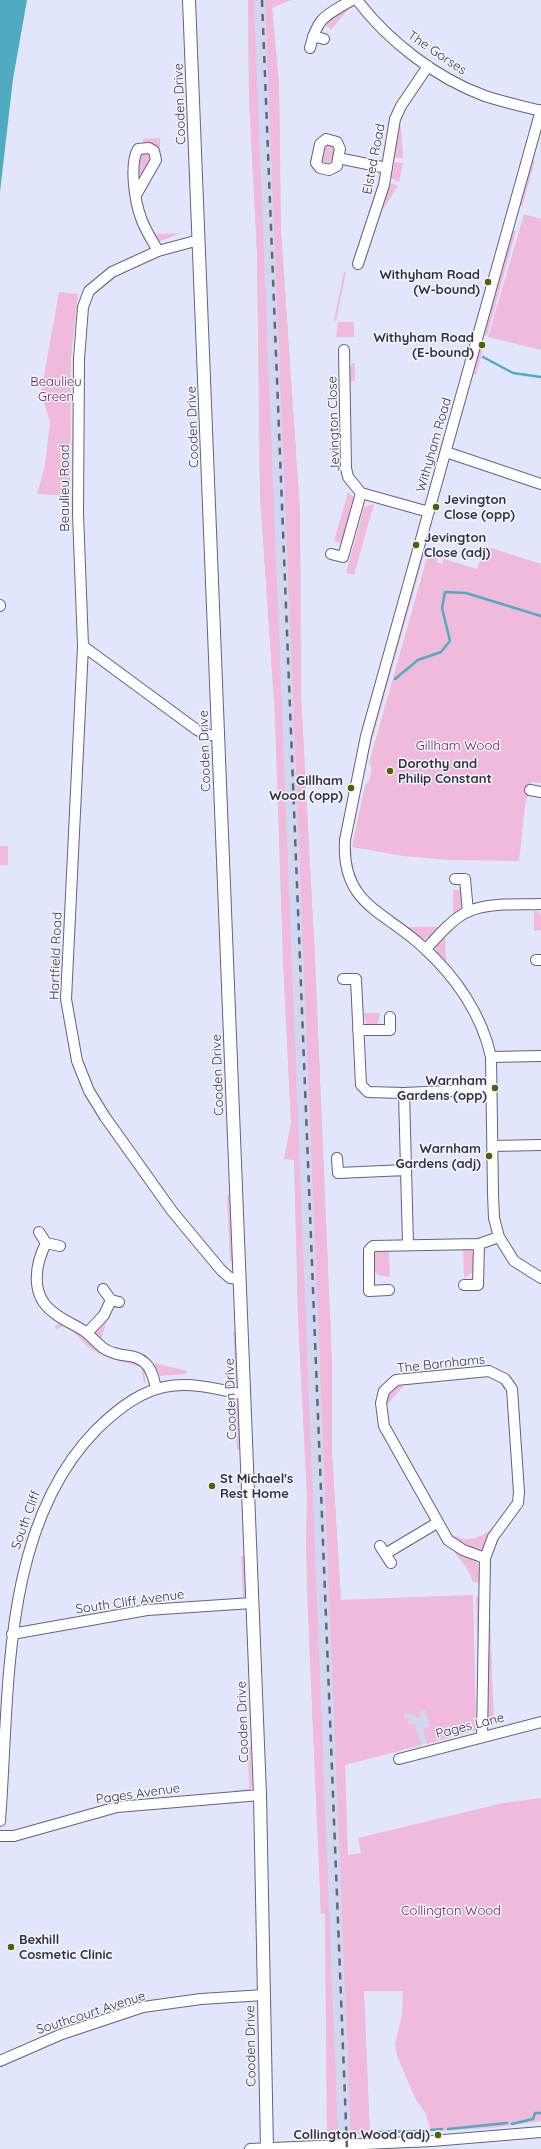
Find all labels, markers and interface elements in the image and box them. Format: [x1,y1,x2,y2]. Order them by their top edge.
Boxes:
street label: The Gorses [405,28,469,78]
street label: Cooden Drive [171,63,189,145]
street label: Elsted Road [359,122,389,196]
place label: Withyham Road (W-bound) [379,267,480,298]
marker: Withyham Road (W-bound) [483,277,493,287]
place label: Withyham Road (E-bound) [373,330,474,361]
marker: Withyham Road (E-bound) [477,340,487,350]
park label: Beaulieu Green [30,374,82,405]
street label: Jevington Close [325,376,343,472]
street label: Cooden Drive [184,386,202,468]
street label: Withyham Road [413,396,455,494]
street label: Beaulieu Road [57,444,73,532]
place label: Jevington Close (opp) [444,492,515,523]
marker: Jevington Close (opp) [431,502,441,512]
place label: Jevington Close (adj) [424,530,490,561]
marker: Jevington Close (adj) [411,540,421,550]
street label: Cooden Drive [196,710,214,792]
park label: Gillham Wood [416,738,500,754]
place label: Dorothy and Philip Constant [398,756,492,787]
marker: Dorothy and Philip Constant [385,766,395,776]
place label: Gillham Wood (opp) [269,773,343,804]
marker: Gillham Wood (opp) [346,783,356,793]
street label: Hartfield Road [47,912,65,1000]
street label: Cooden Drive [209,1034,227,1116]
place label: Warnham Gardens (opp) [397,1073,487,1104]
marker: Warnham Gardens (opp) [490,1083,500,1093]
place label: Warnham Gardens (adj) [396,1141,481,1172]
marker: Warnham Gardens (adj) [484,1151,494,1161]
street label: The Barnhams [396,1352,486,1376]
street label: Cooden Drive [222,1358,240,1440]
place label: St Michael's Rest Home [220,1471,293,1502]
marker: St Michael's Rest Home [207,1481,217,1491]
street label: South Cliff [8,1488,44,1552]
street label: South Cliff Avenue [75,1587,185,1617]
street label: Cooden Drive [234,1681,252,1763]
street label: Pages Lane [434,1710,506,1742]
street label: Pages Avenue [95,1780,181,1808]
park label: Collington Wood [401,1903,501,1919]
place label: Bexhill Cosmetic Clinic [19,1932,112,1963]
marker: Bexhill Cosmetic Clinic [6,1942,16,1952]
street label: Southcourt Avenue [34,1988,148,2038]
street label: Cooden Drive [242,2005,260,2087]
place label: Collington Wood (adj) [294,2127,430,2143]
marker: Collington Wood (adj) [433,2130,443,2140]

